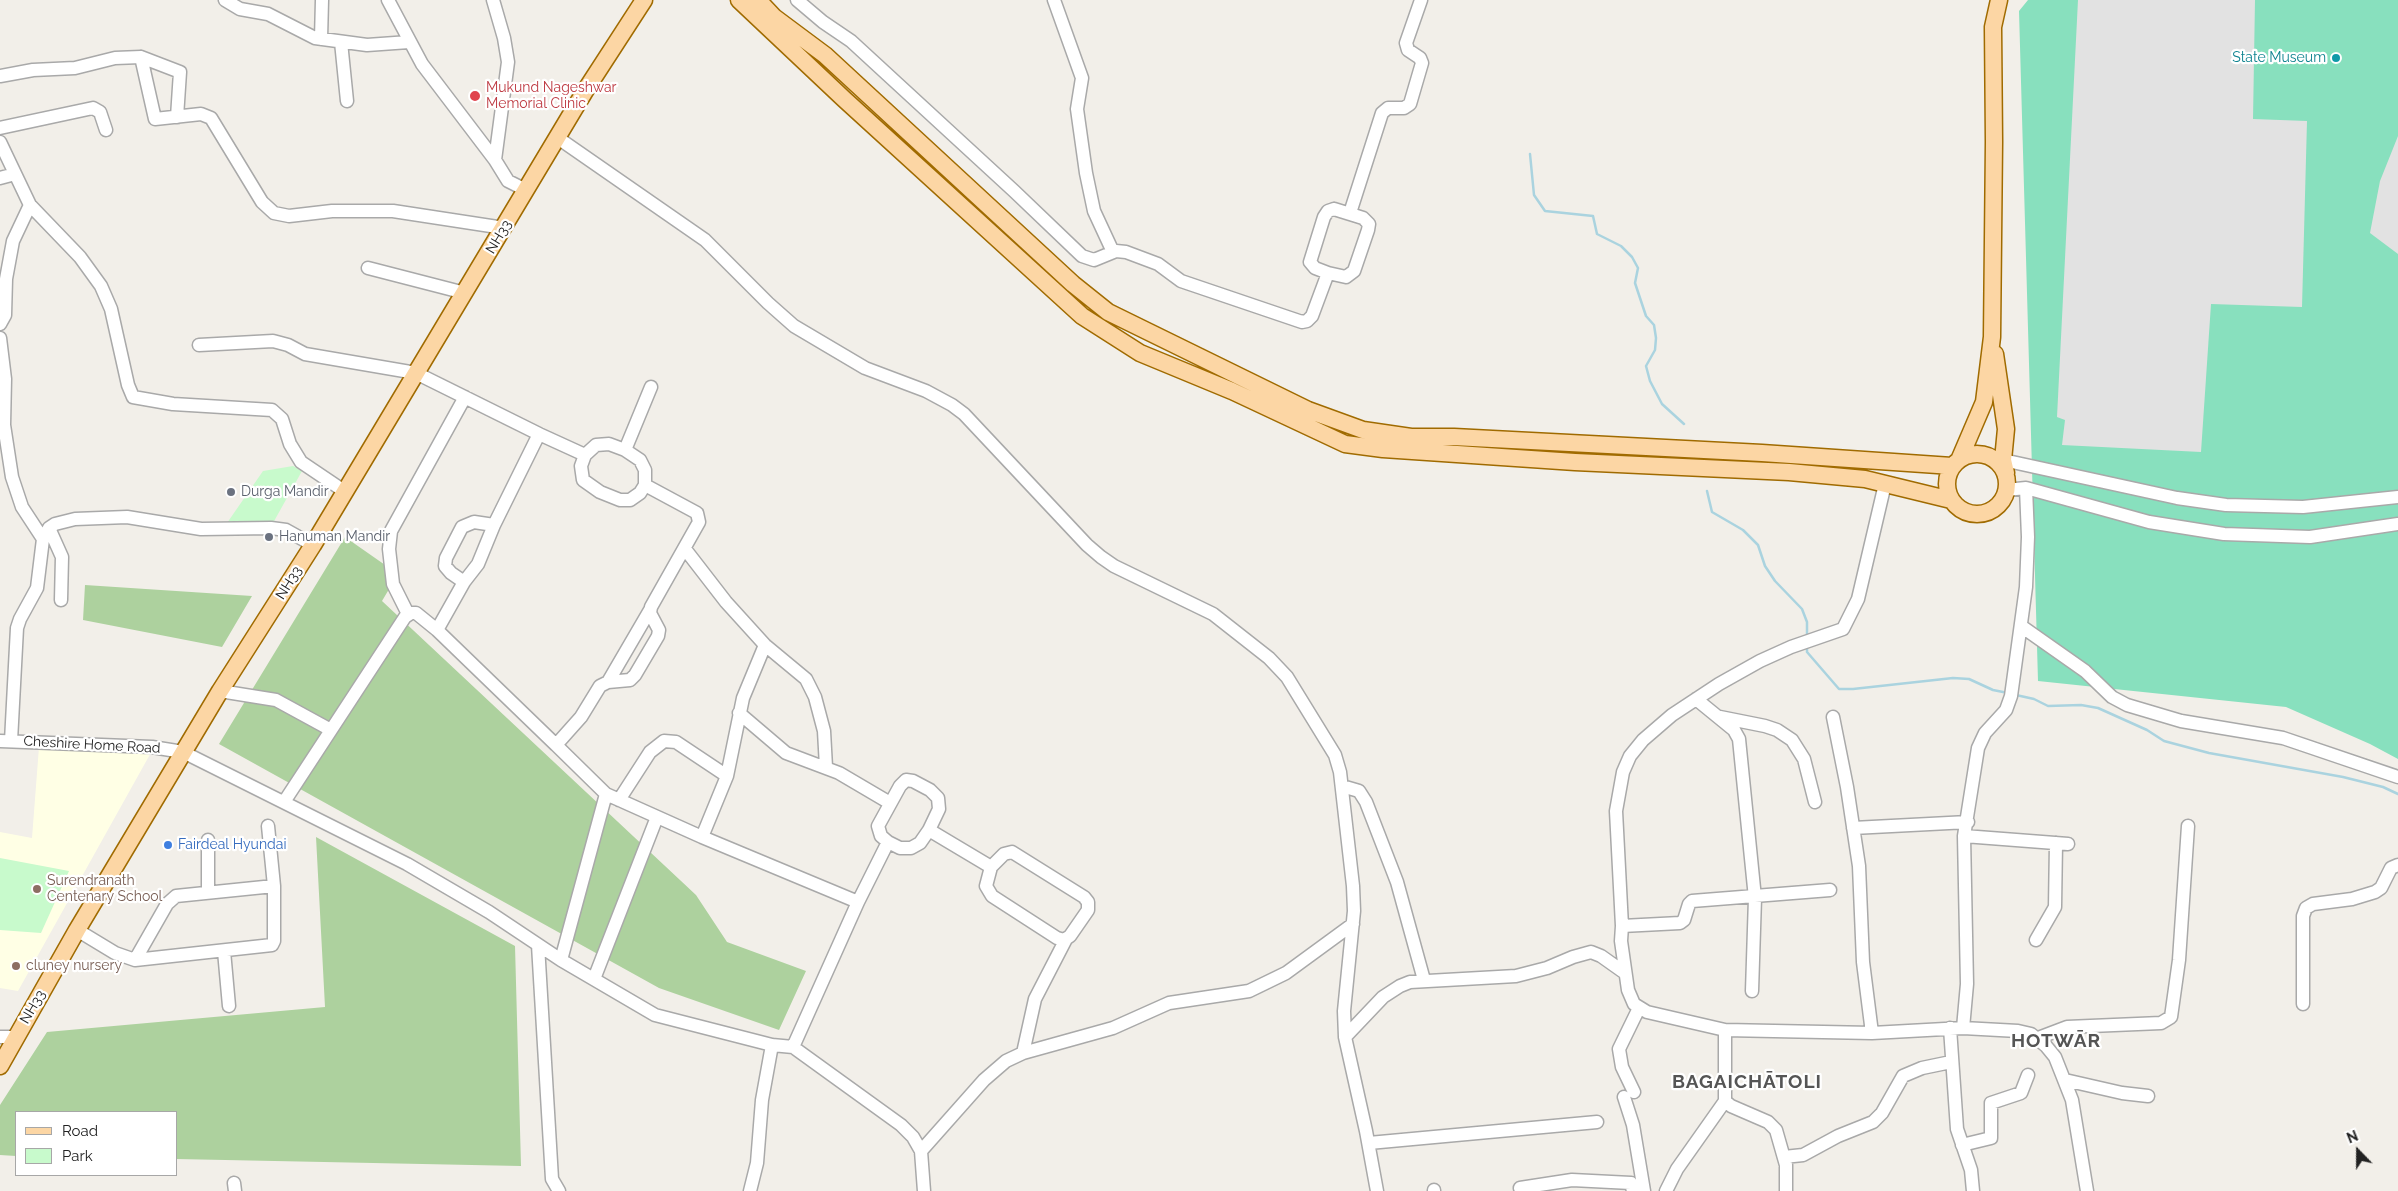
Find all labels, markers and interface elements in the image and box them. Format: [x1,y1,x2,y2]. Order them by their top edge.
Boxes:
place label: State Museum [2232,50,2326,66]
marker: State Museum [2330,52,2342,64]
place label: Mukund Nageshwar Memorial Clinic [486,80,617,112]
marker: Mukund Nageshwar Memorial Clinic [468,89,482,103]
street label: NH33 [483,217,515,257]
place label: Durga Mandir [241,484,329,500]
marker: Durga Mandir [225,486,237,498]
place label: Hanuman Mandir [279,529,390,545]
marker: Hanuman Mandir [263,531,275,543]
street label: NH33 [272,563,306,603]
street label: Cheshire Home Road [23,733,161,757]
place label: Fairdeal Hyundai [178,837,286,853]
marker: Fairdeal Hyundai [162,839,174,851]
place label: Surendranath Centenary School [47,873,162,906]
marker: Surendranath Centenary School [31,883,43,895]
place label: cluney nursery [26,958,122,974]
marker: cluney nursery [10,960,22,972]
street label: NH33 [17,987,49,1027]
district label: HOTWĀR [2010,1030,2102,1052]
district label: BAGAICHĀTOLI [1671,1071,1823,1093]
legend [15,1111,178,1176]
text: Road [62,1122,98,1140]
north arrow [2333,1126,2383,1176]
text: N [2344,1128,2360,1147]
text: Park [62,1147,93,1165]

